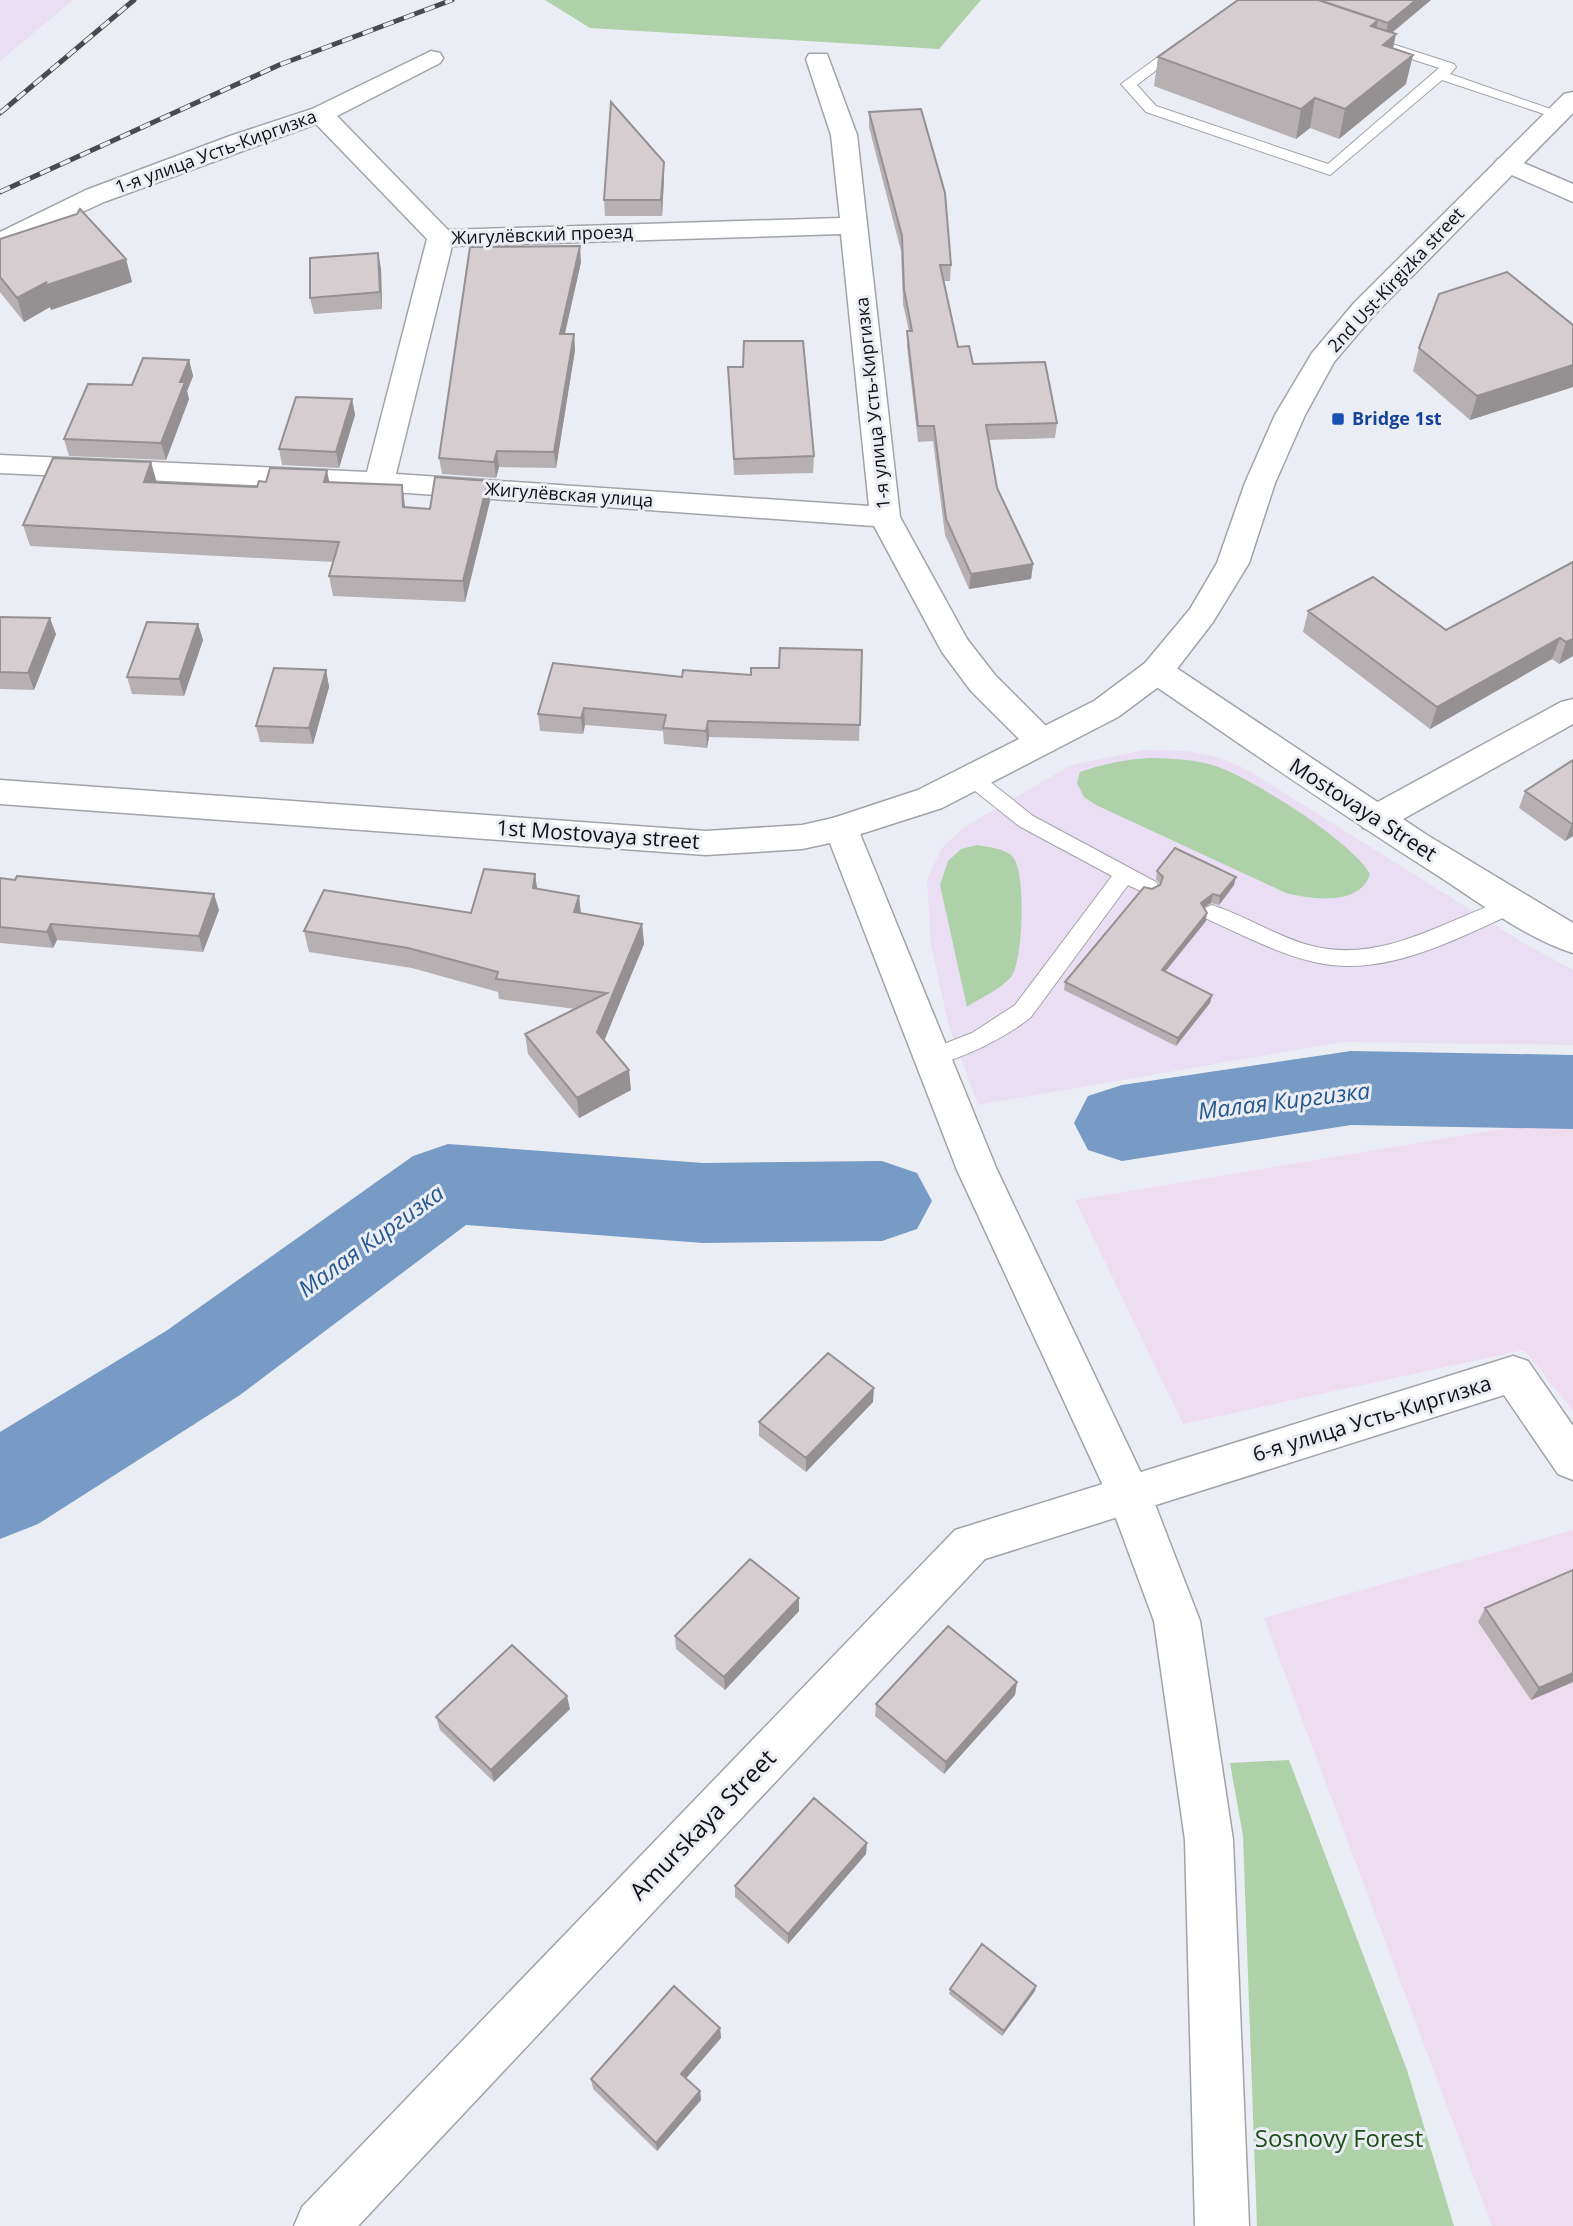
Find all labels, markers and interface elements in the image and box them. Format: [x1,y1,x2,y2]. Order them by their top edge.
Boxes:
street label: 1-я улица Усть-Киргизка [112,103,320,199]
street label: 2nd Ust-Kirgizka street [1322,202,1469,357]
street label: Жигулёвский проезд [451,219,633,249]
street label: 1-я улица Усть-Киргизка [849,296,895,510]
place label: Bridge 1st [1352,406,1442,430]
marker: Bridge 1st [1330,411,1346,427]
street label: Жигулёвская улица [484,476,654,512]
street label: Mostovaya Street [1285,751,1443,867]
street label: 1st Mostovaya street [496,813,701,855]
water label: Малая Киргизка [1196,1074,1372,1126]
water label: Малая Киргизка [291,1176,450,1304]
street label: 6-я улица Усть-Киргизка [1249,1368,1494,1468]
street label: Amurskaya Street [621,1741,783,1907]
park label: Sosnovy Forest [1255,2121,1423,2154]

